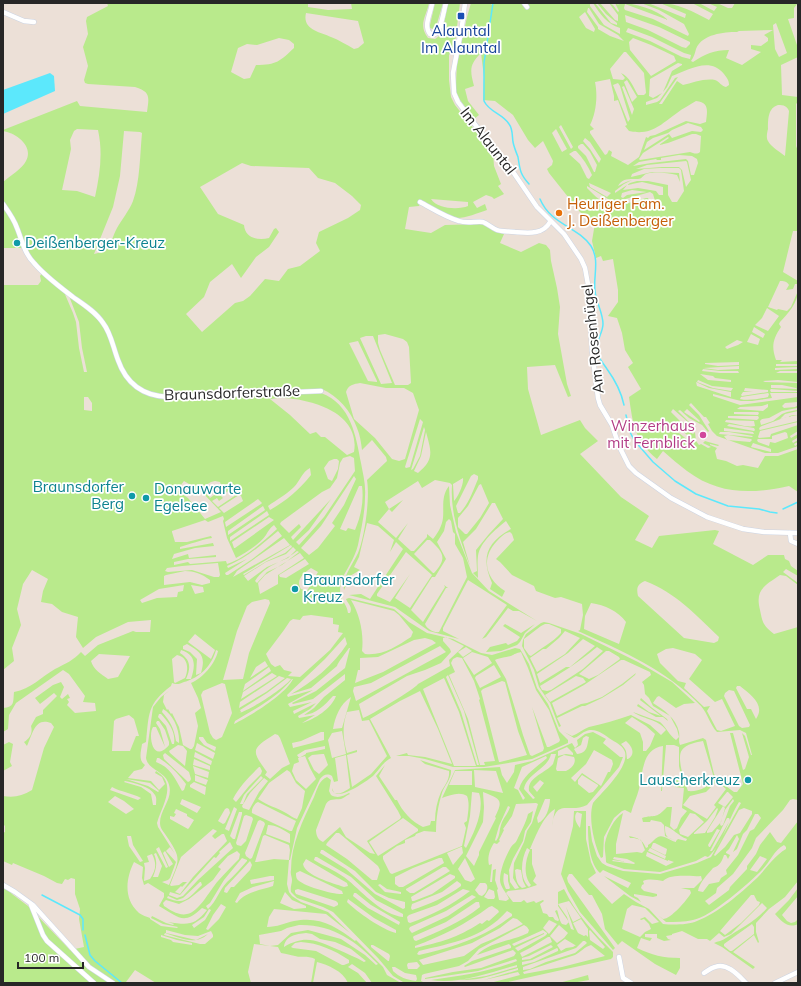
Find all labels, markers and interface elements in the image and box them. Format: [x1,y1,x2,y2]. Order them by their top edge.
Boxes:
marker: Alauntal Im Alauntal [456,11,466,21]
place label: Alauntal Im Alauntal [421,21,501,57]
street label: Im Alauntal [456,103,520,178]
place label: Heuriger Fam. J. Deißenberger [567,194,674,230]
marker: Heuriger Fam. J. Deißenberger [554,208,564,218]
place label: Deißenberger-Kreuz [25,233,165,252]
marker: Deißenberger-Kreuz [12,238,22,248]
street label: Am Rosenhügel [577,284,608,394]
street label: Braunsdorferstraße [164,381,300,404]
place label: Winzerhaus mit Fernblick [607,416,695,452]
marker: Winzerhaus mit Fernblick [698,430,708,440]
place label: Braunsdorfer Berg [33,477,125,513]
place label: Donauwarte Egelsee [154,479,241,515]
marker: Braunsdorfer Berg [127,491,137,501]
marker: Donauwarte Egelsee [141,493,151,503]
place label: Braunsdorfer Kreuz [303,570,395,606]
marker: Braunsdorfer Kreuz [290,584,300,594]
place label: Lauscherkreuz [639,770,740,789]
marker: Lauscherkreuz [743,775,753,785]
scale bar [18,944,83,970]
text: 100 m [24,950,59,965]

